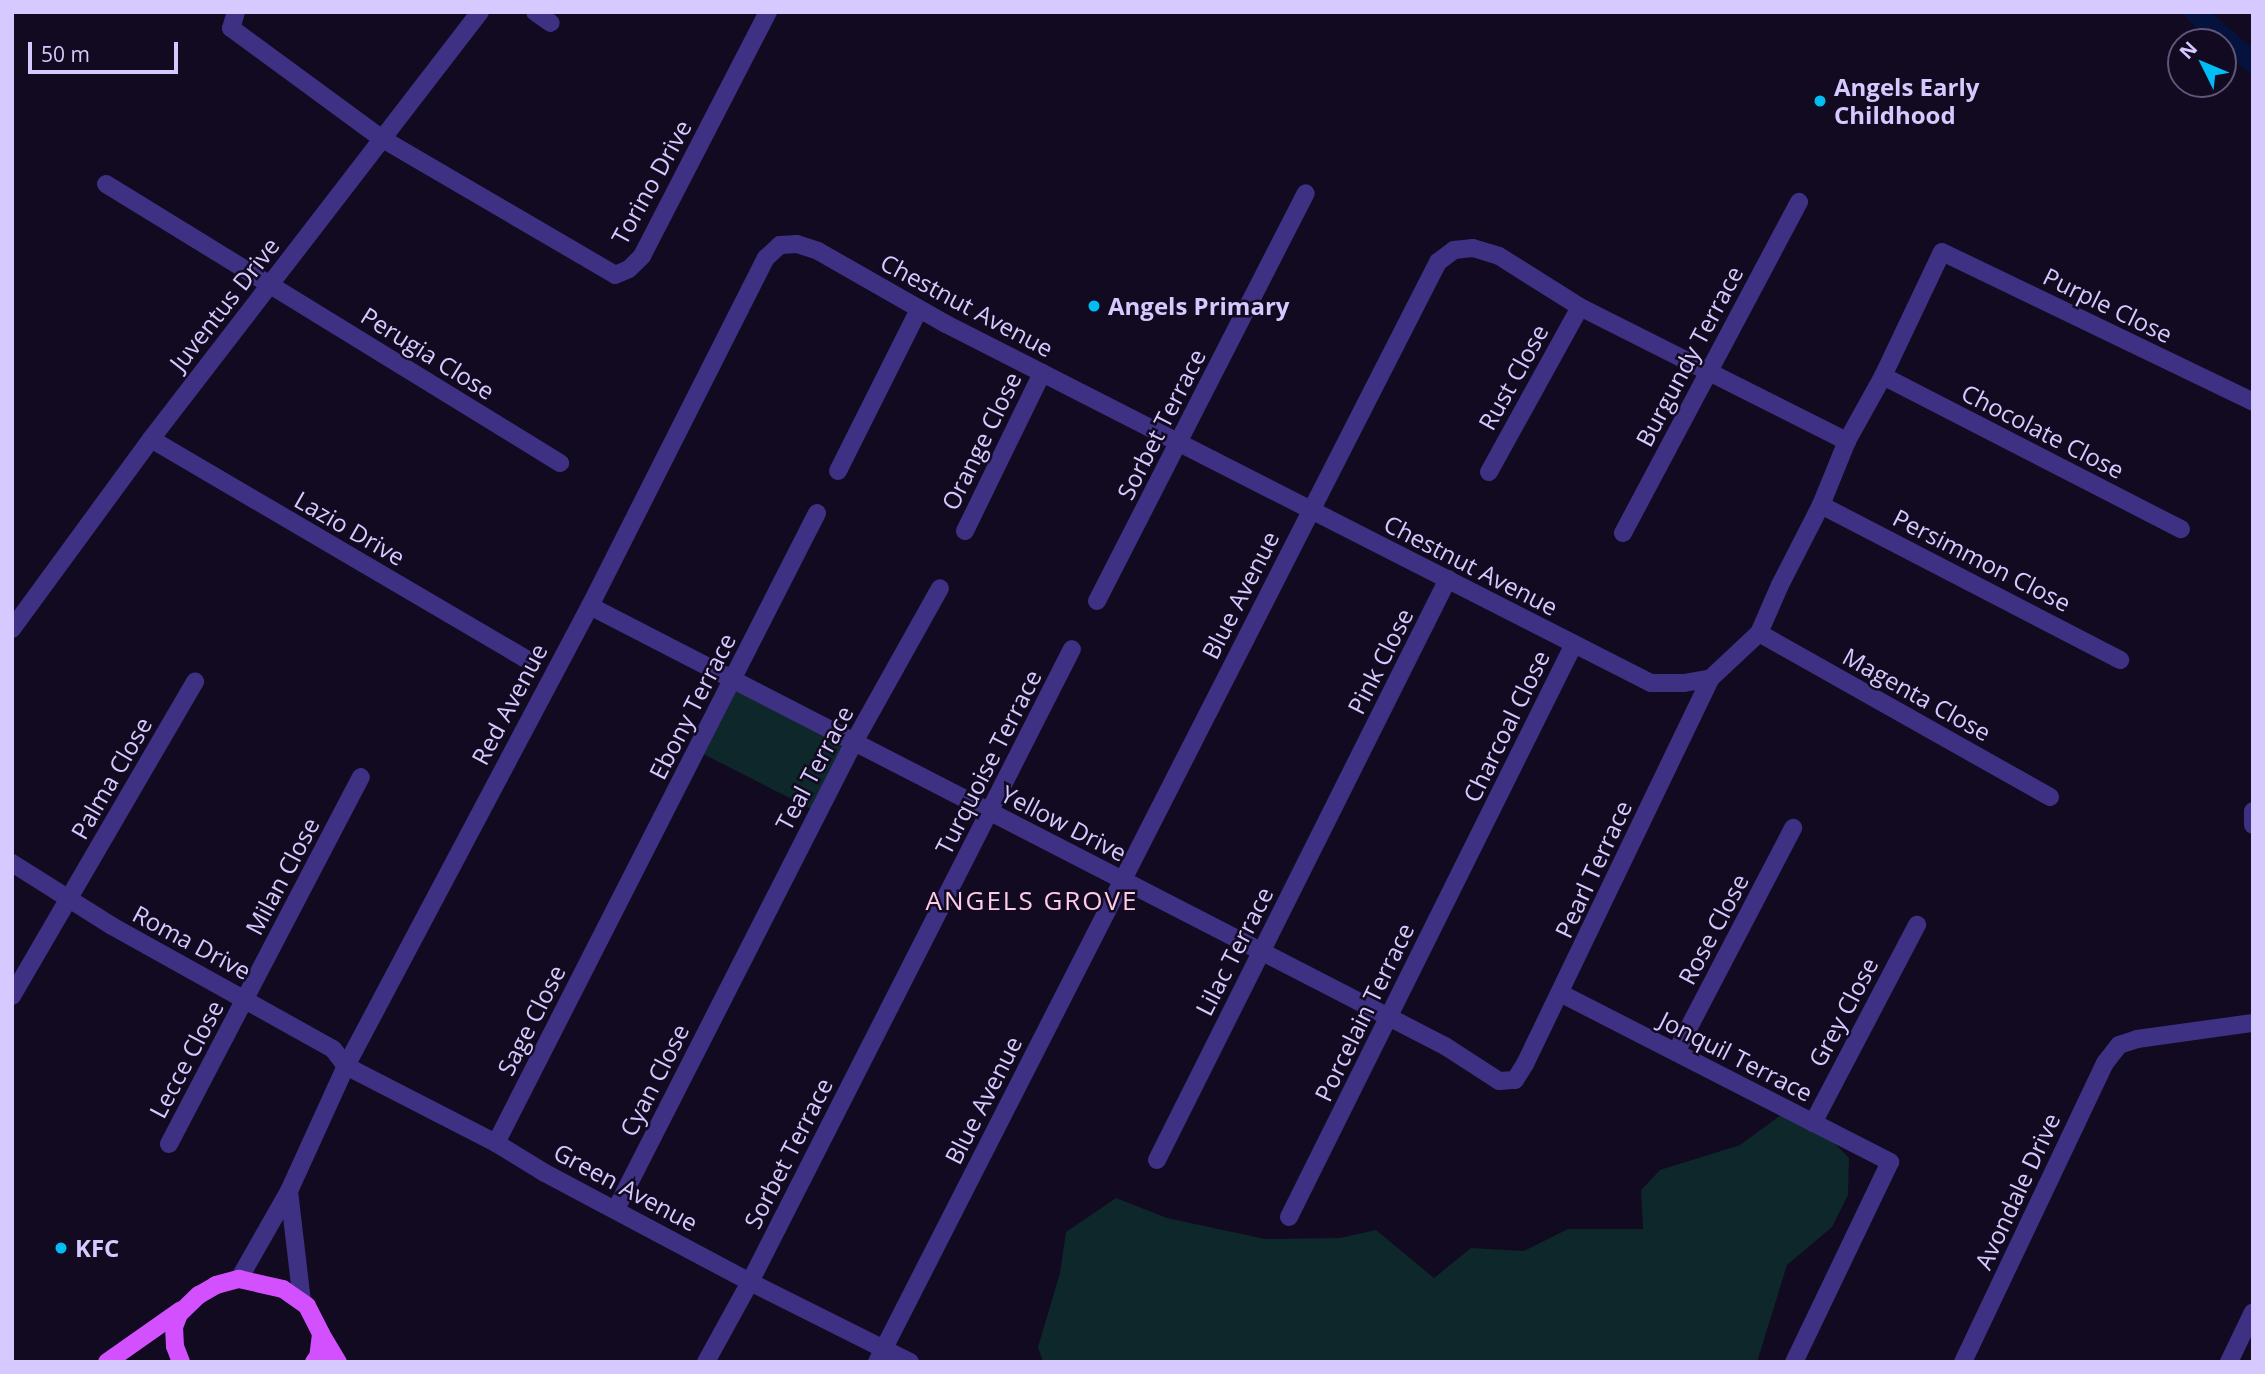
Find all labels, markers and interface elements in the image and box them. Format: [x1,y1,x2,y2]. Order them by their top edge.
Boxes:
scale bar [32,28,182,72]
north arrow [2167,28,2237,98]
text: N [2173,36,2203,65]
text: 50 m [41,40,90,68]
place label: Angels Early Childhood [1834,73,1979,129]
marker: Angels Early Childhood [1812,93,1828,109]
street label: Torino Drive [605,115,697,249]
street label: Juventus Drive [163,232,285,376]
street label: Chestnut Avenue [876,247,1058,363]
street label: Burgundy Terrace [1629,261,1749,451]
street label: Purple Close [2039,261,2177,349]
place label: Angels Primary [1108,292,1289,320]
marker: Angels Primary [1086,298,1102,314]
street label: Perugia Close [356,301,500,405]
street label: Rust Close [1472,319,1554,435]
street label: Sorbet Terrace [1111,344,1211,504]
street label: Orange Close [935,367,1027,515]
street label: Chocolate Close [1957,378,2129,484]
street label: Lazio Drive [290,485,410,571]
street label: Persimmon Close [1888,503,2076,617]
street label: Chestnut Avenue [1379,509,1563,621]
street label: Blue Avenue [1195,526,1285,664]
street label: Pink Close [1341,603,1419,719]
street label: Ebony Terrace [643,628,741,784]
street label: Red Avenue [465,639,553,769]
street label: Magenta Close [1838,641,1996,747]
street label: Charcoal Close [1457,646,1555,806]
street label: Turquoise Terrace [929,665,1047,859]
street label: Teal Terrace [769,701,859,835]
street label: Palma Close [64,712,158,844]
street label: Yellow Drive [996,779,1132,867]
street label: Pearl Terrace [1549,796,1637,942]
street label: Milan Close [239,813,325,939]
street label: Rose Close [1672,869,1754,989]
street label: Lilac Terrace [1189,882,1279,1020]
district label: ANGELS GROVE [927,885,1137,917]
street label: Roma Drive [128,899,256,985]
street label: Porcelain Terrace [1308,918,1420,1106]
street label: Grey Close [1802,952,1884,1072]
street label: Sage Close [491,960,571,1080]
street label: Lecce Close [143,995,229,1123]
street label: Jonquil Terrace [1655,1005,1817,1107]
street label: Cyan Close [613,1019,695,1141]
street label: Blue Avenue [938,1031,1028,1169]
street label: Sorbet Terrace [738,1073,838,1233]
street label: Avondale Drive [1968,1108,2066,1274]
street label: Green Avenue [549,1137,703,1237]
place label: KFC [75,1234,119,1262]
marker: KFC [53,1240,69,1256]

